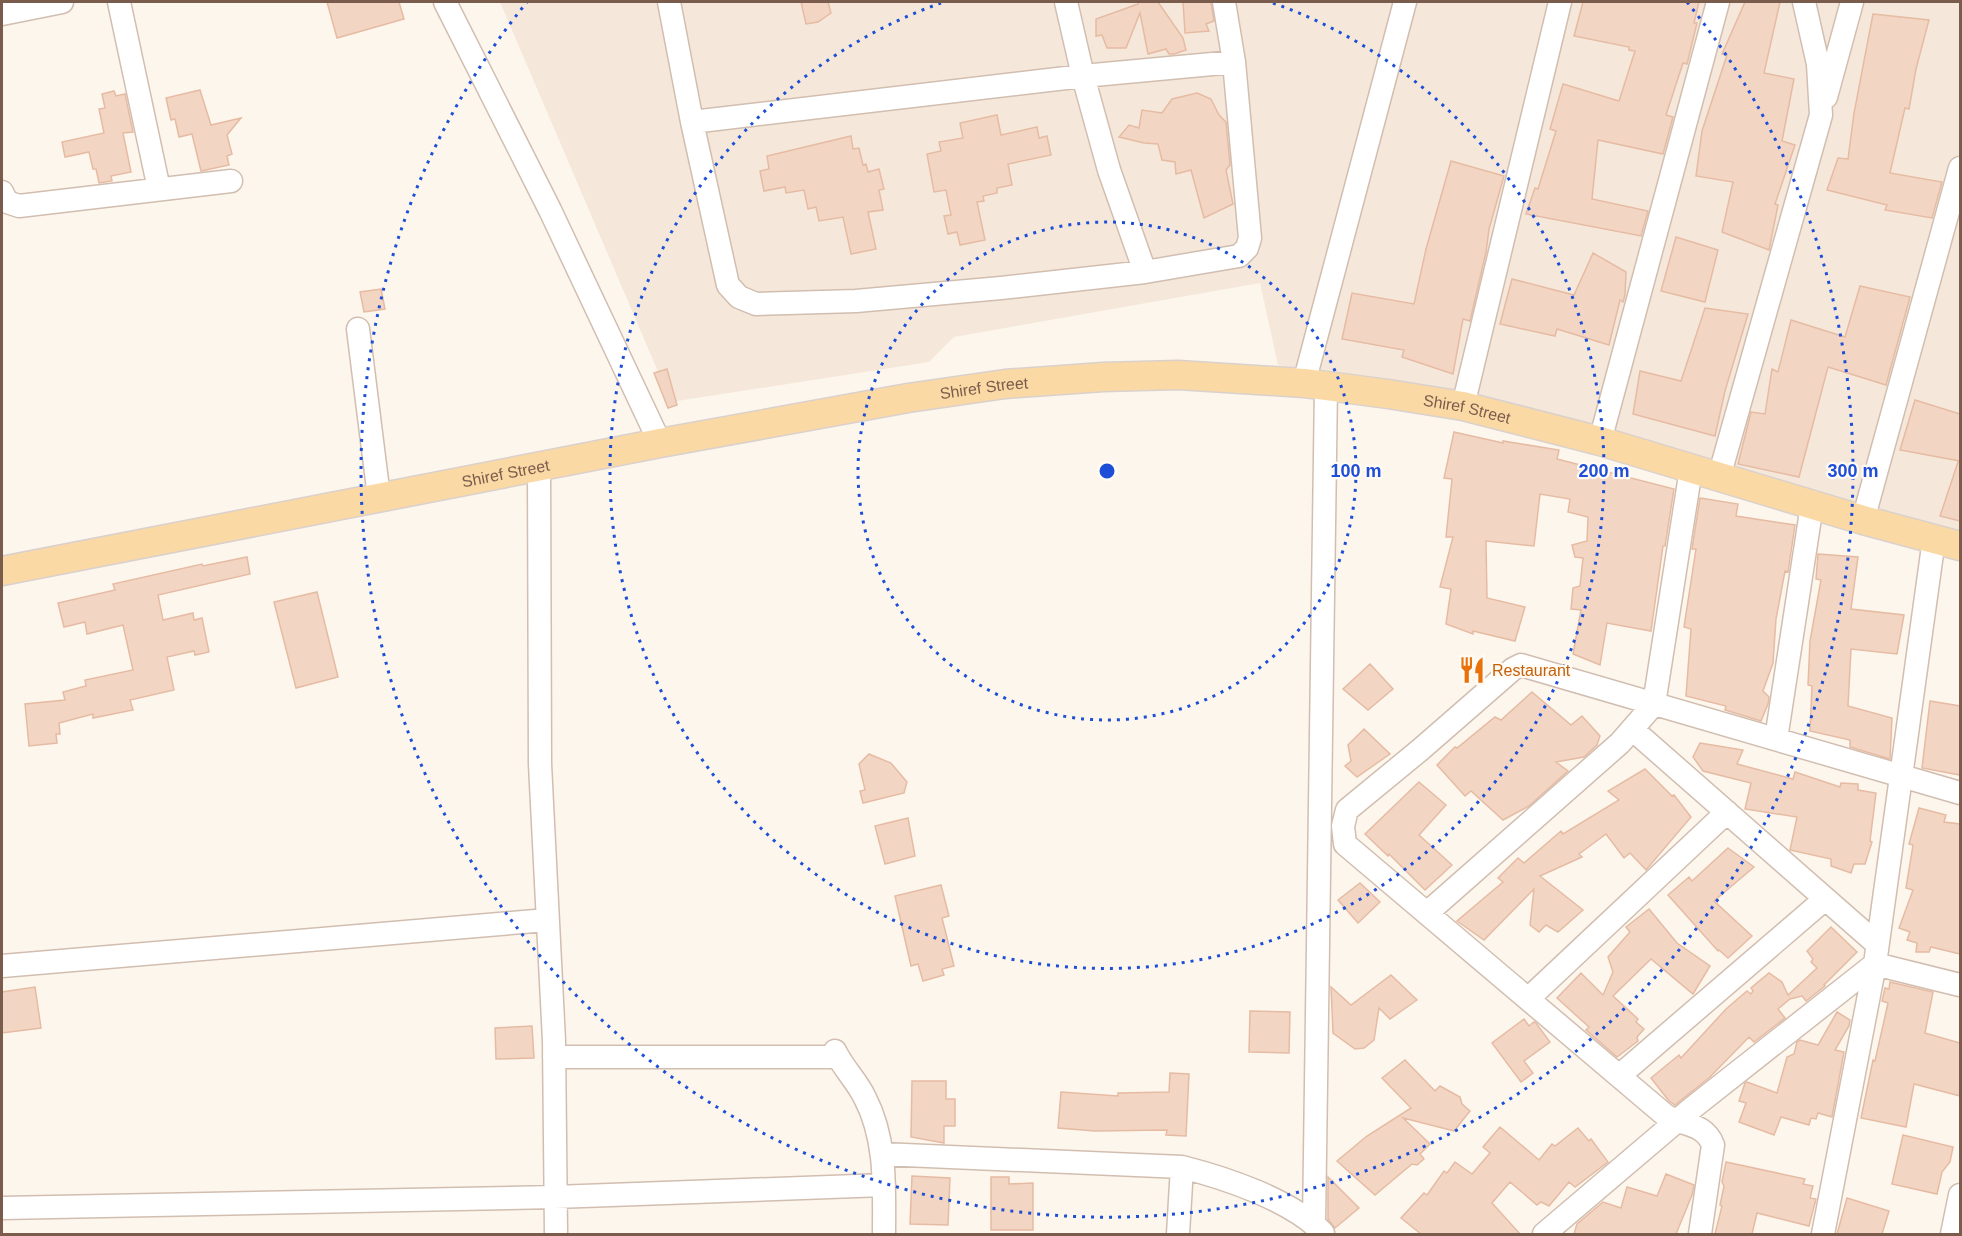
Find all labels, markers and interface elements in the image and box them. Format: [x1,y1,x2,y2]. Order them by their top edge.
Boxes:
street label: Shiref Street [939,374,1029,402]
street label: Shiref Street [1422,391,1513,426]
street label: Shiref Street [460,456,551,490]
centre of rings [1097,461,1117,481]
text: 100 m [1330,461,1382,481]
text: 200 m [1578,461,1630,481]
text: 300 m [1827,461,1879,481]
restaurant icon: Restaurant [1457,655,1487,685]
place label: Restaurant [1492,662,1571,679]

